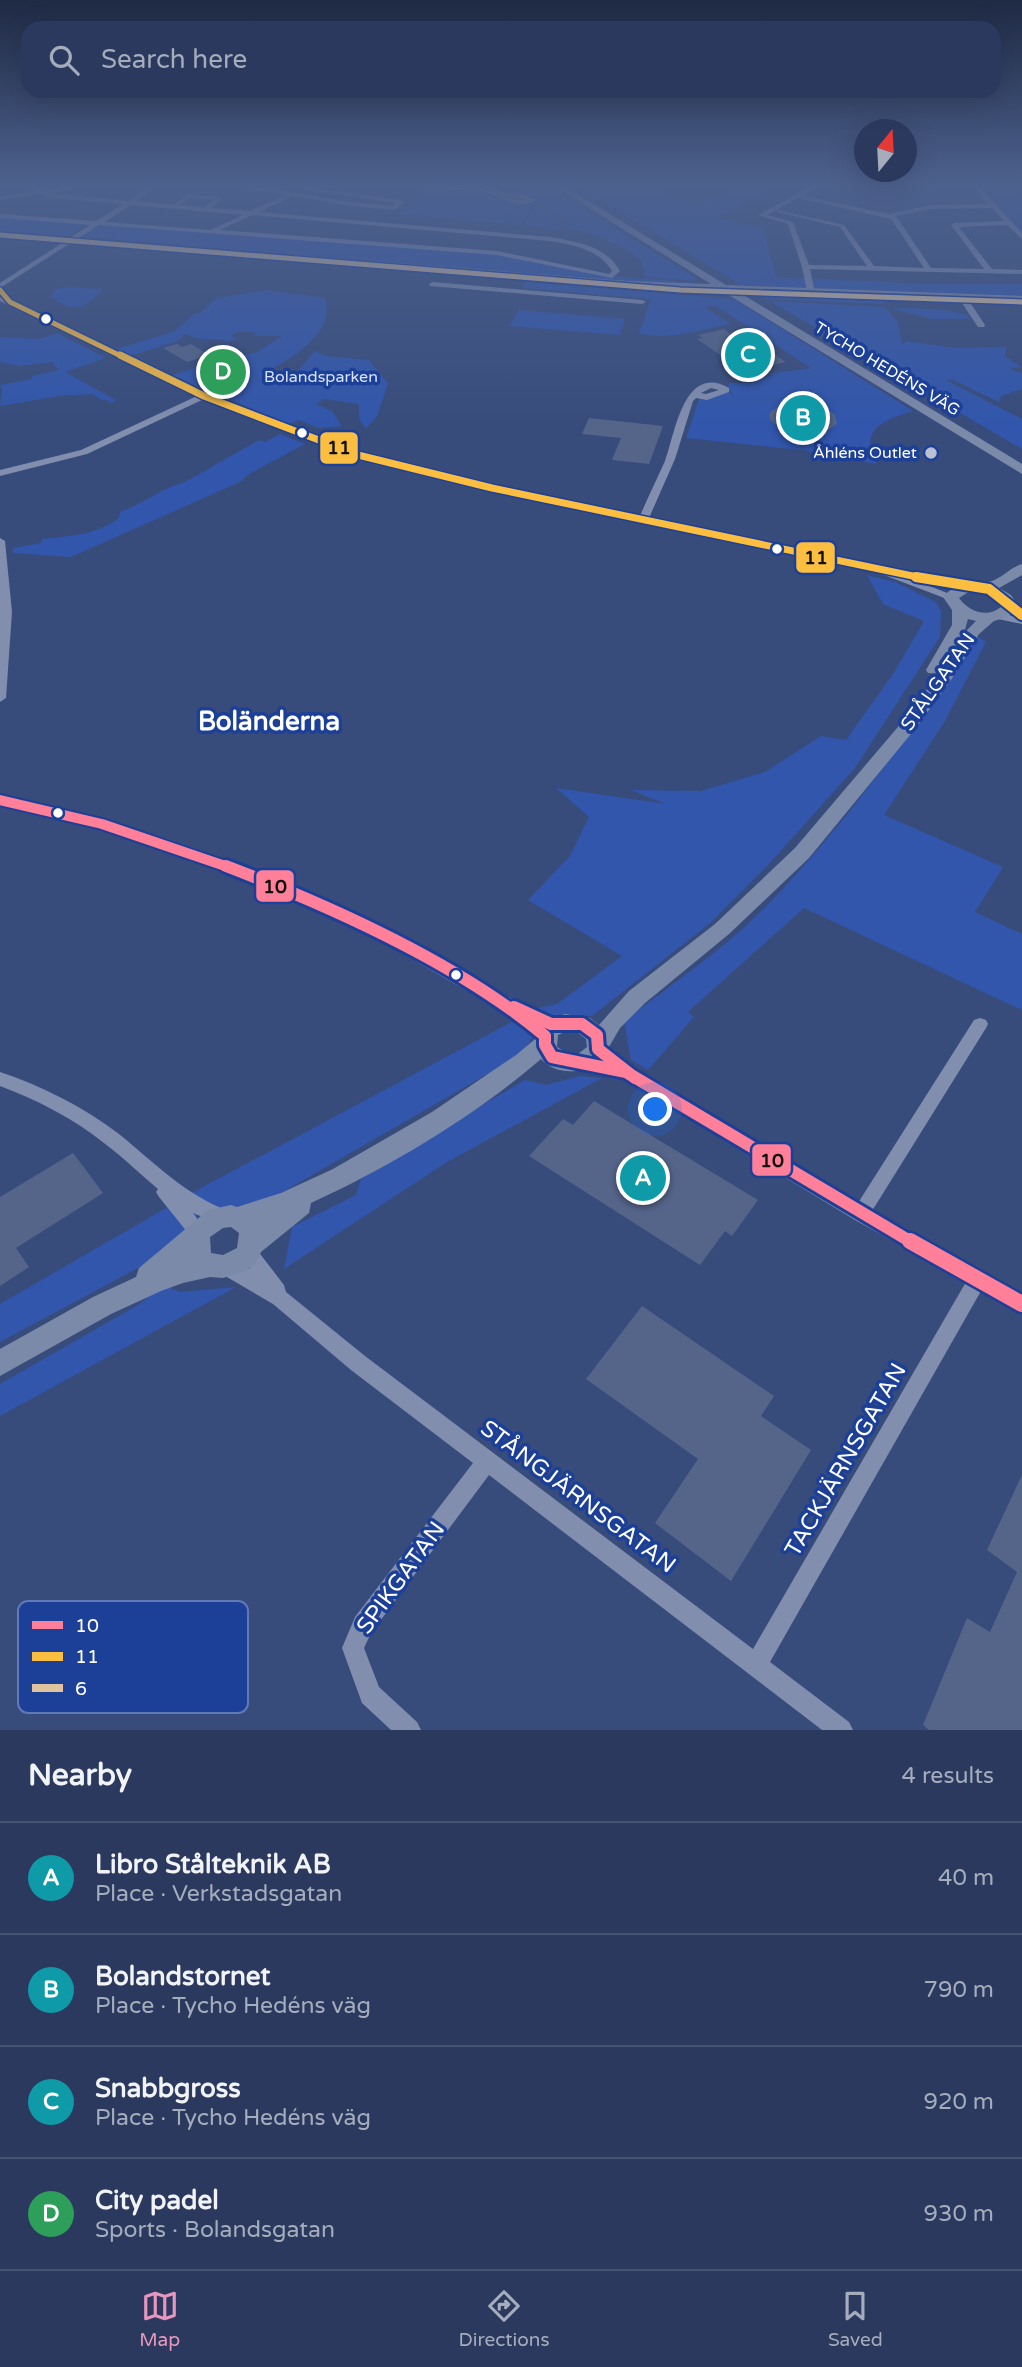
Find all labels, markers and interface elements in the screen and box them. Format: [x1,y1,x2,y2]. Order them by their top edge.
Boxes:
search box [21,21,1001,98]
icon: search [45,41,83,79]
text: Search here [101,44,247,75]
north arrow [854,119,917,182]
unlabelled marker [39,312,53,326]
street label: TYCHO HEDÉNS VÄG [811,318,963,420]
pin: C [725,329,771,381]
pin: D [200,346,246,398]
park label: Bolandsparken [264,367,378,387]
pin: B [780,392,826,444]
unlabelled marker [295,426,309,440]
line badge: 11 [319,431,359,465]
text: 11 [327,437,351,459]
place label: Åhléns Outlet [813,443,917,463]
marker: Åhléns Outlet [923,445,939,461]
line badge: 11 [795,541,836,574]
unlabelled marker [770,542,784,556]
text: 11 [804,547,828,569]
street label: STÅLGATAN [896,629,980,735]
district label: Boländerna [198,706,340,737]
unlabelled marker [51,806,65,820]
line badge: 10 [255,869,295,903]
text: 10 [263,876,287,898]
unlabelled marker [449,968,463,982]
your location [638,1092,672,1126]
line badge: 10 [751,1143,792,1177]
text: 10 [760,1150,784,1172]
pin: A [620,1152,666,1204]
street label: TACKJÄRNSGATAN [779,1358,913,1562]
street label: STÅNGJÄRNSGATAN [475,1414,681,1580]
street label: SPIKGATAN [351,1516,451,1640]
legend [18,1601,248,1713]
text: 10 [75,1615,99,1637]
text: 11 [75,1646,99,1668]
text: 6 [75,1678,87,1700]
text: Nearby [28,1757,132,1794]
text: 4 results [901,1762,994,1790]
text: Libro Stålteknik AB [95,1849,331,1880]
text: A [42,1864,60,1892]
text: 40 m [938,1864,994,1892]
text: Place · Verkstadsgatan [95,1880,342,1908]
text: Bolandstornet [95,1961,270,1992]
text: B [43,1976,59,2004]
text: 790 m [924,1976,994,2004]
text: Place · Tycho Hedéns väg [95,1992,371,2020]
text: Snabbgross [95,2073,241,2104]
text: C [43,2088,59,2116]
text: 920 m [924,2088,994,2116]
text: Place · Tycho Hedéns väg [95,2104,371,2132]
text: City padel [95,2185,219,2216]
text: D [42,2200,60,2228]
text: 930 m [924,2200,994,2228]
text: Sports · Bolandsgatan [95,2216,335,2244]
tab: Map [139,2287,180,2351]
tab: Directions [459,2287,550,2351]
tab: Saved [828,2287,883,2351]

